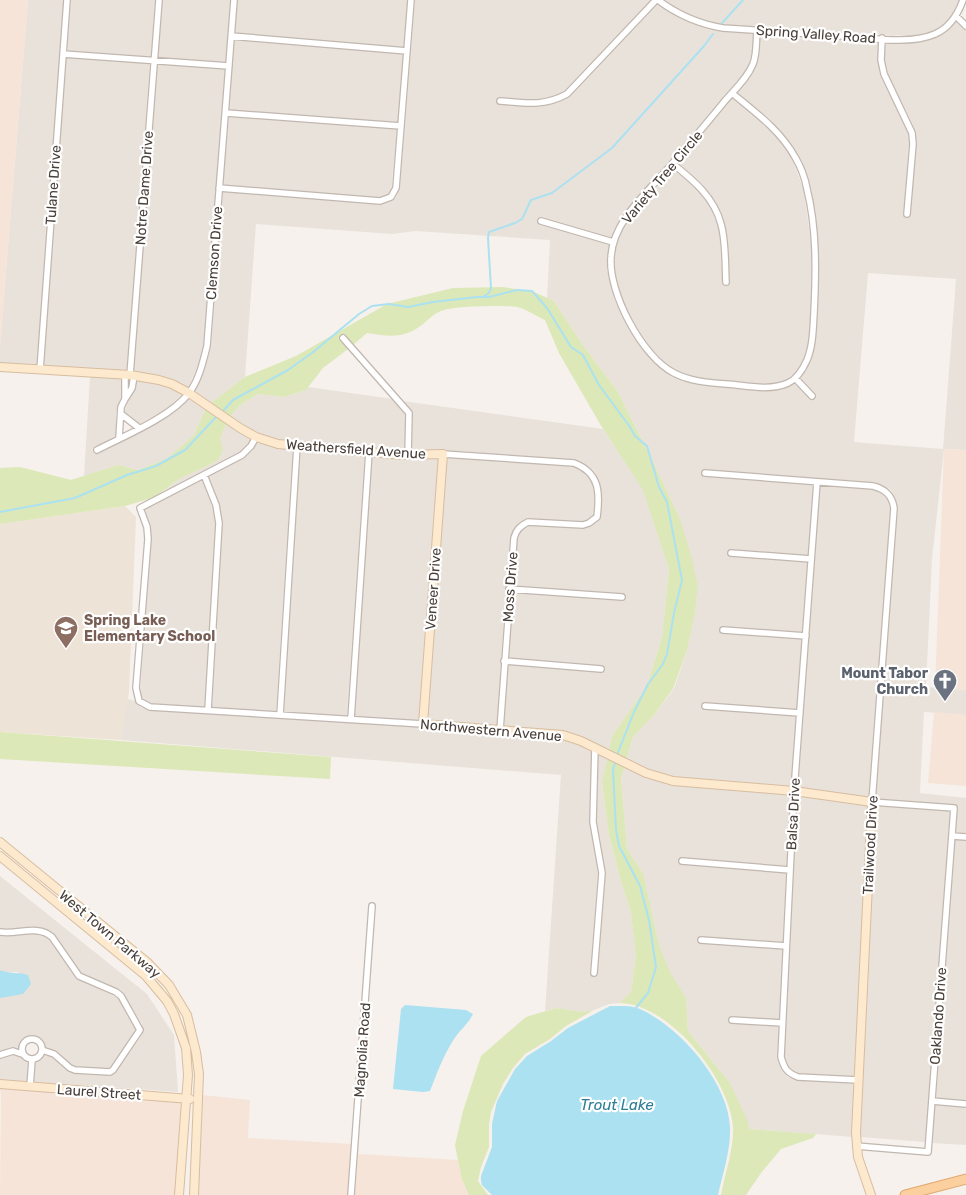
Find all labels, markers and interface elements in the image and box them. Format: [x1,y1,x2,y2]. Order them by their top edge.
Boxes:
street label: Spring Valley Road [755,22,876,47]
street label: Variety Tree Circle [618,127,706,227]
street label: Notre Dame Drive [132,130,157,246]
street label: Tulane Drive [42,144,65,226]
street label: Clemson Drive [203,206,226,300]
street label: Weathersfield Avenue [286,436,427,463]
street label: Veneer Drive [422,547,445,631]
street label: Moss Drive [500,551,521,623]
place label: Spring Lake Elementary School [84,612,215,645]
school or university icon: Spring Lake Elementary School [53,615,79,649]
place label: Mount Tabor Church [841,665,929,698]
church icon: Mount Tabor Church [932,668,958,702]
street label: Northwestern Avenue [419,716,563,745]
street label: Balsa Drive [783,777,804,851]
street label: Trailwood Drive [859,795,882,895]
street label: West Town Parkway [55,887,164,982]
street label: Oaklando Drive [927,967,950,1065]
street label: Magnolia Road [351,1002,374,1098]
street label: Laurel Street [56,1081,142,1104]
water label: Trout Lake [580,1096,654,1114]

